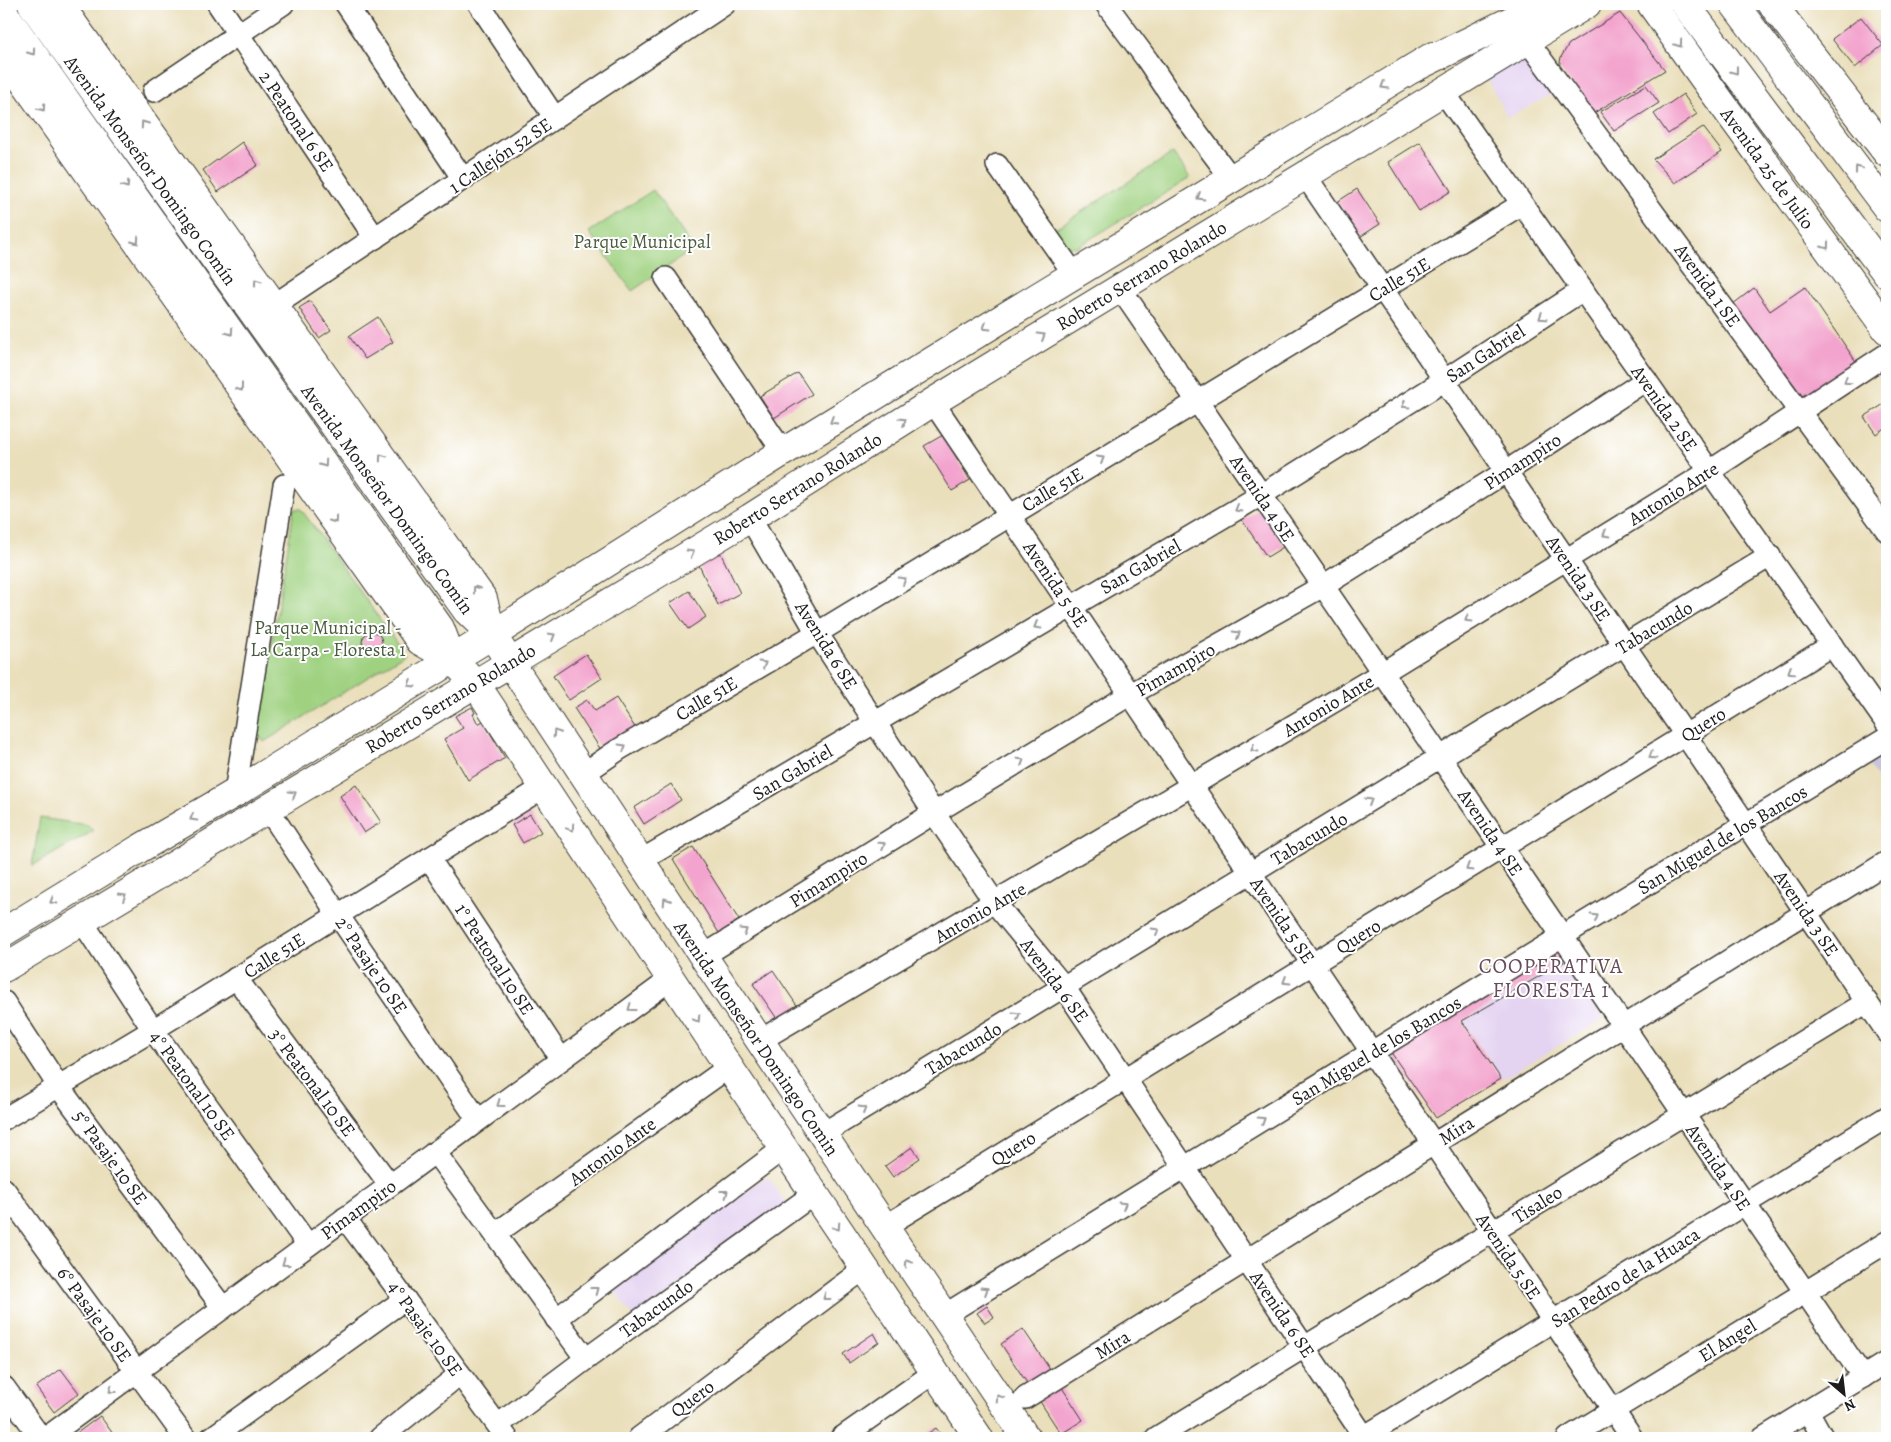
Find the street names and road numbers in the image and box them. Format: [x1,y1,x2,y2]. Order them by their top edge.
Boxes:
street label: Avenida Monseñor Domingo Comín [57,49,243,291]
street label: 2 Peatonal 6 SE [253,66,340,177]
street label: Avenida 25 de Julio [1714,102,1820,235]
street label: 1 Callejón 52 SE [444,112,557,200]
street label: Roberto Serrano Rolando [1051,215,1232,337]
street label: Avenida 1 SE [1667,238,1746,333]
street label: Calle 51E [1364,251,1435,309]
street label: San Gabriel [1441,318,1530,389]
street label: Avenida 2 SE [1624,359,1704,457]
street label: Avenida Monseñor Domingo Comín [294,378,480,620]
street label: Roberto Serrano Rolando [708,426,887,551]
street label: Pimampiro [1479,427,1567,497]
street label: Avenida 4 SE [1223,449,1301,547]
street label: Antonio Ante [1623,456,1724,532]
street label: Calle 51E [1017,461,1088,519]
street label: Avenida 3 SE [1539,529,1617,627]
street label: San Gabriel [1095,533,1186,600]
street label: Avenida 5 SE [1016,535,1094,633]
street label: Avenida 6 SE [788,595,864,695]
street label: Tabacundo [1611,595,1698,661]
street label: Pimampiro [1131,637,1220,703]
street label: Roberto Serrano Rolando [360,638,541,760]
street label: Antonio Ante [1277,669,1379,744]
street label: Calle 51E [671,670,742,728]
street label: Quero [1676,701,1731,749]
street label: San Gabriel [747,738,838,807]
street label: San Miguel de los Bancos [1633,779,1812,901]
street label: Avenida 4 SE [1451,783,1529,881]
street label: Tabacundo [1266,806,1353,872]
street label: Pimampiro [784,845,873,914]
street label: Avenida 3 SE [1767,864,1845,962]
street label: Avenida 5 SE [1243,871,1321,969]
street label: Antonio Ante [929,876,1031,950]
street label: 1° Peatonal 10 SE [448,899,540,1020]
street label: 2° Pasaje 10 SE [329,912,413,1020]
street label: Quero [1331,913,1386,961]
street label: Avenida Monseñor Domingo Comin [667,915,845,1161]
street label: Calle 51E [239,927,310,985]
street label: Avenida 6 SE [1013,932,1095,1028]
street label: San Miguel de los Bancos [1287,990,1466,1112]
street label: Tabacundo [920,1016,1007,1082]
street label: 3° Peatonal 10 SE [263,1023,362,1142]
street label: 4° Peatonal 10 SE [143,1025,241,1146]
street label: 5° Pasaje 10 SE [67,1105,154,1210]
street label: Mira [1434,1110,1479,1152]
street label: Antonio Ante [563,1111,661,1193]
street label: Avenida 4 SE [1679,1118,1757,1216]
street label: Quero [986,1125,1041,1173]
street label: Pimampiro [315,1173,402,1246]
street label: Tisaleo [1508,1179,1567,1230]
street label: Avenida 5 SE [1469,1207,1547,1305]
street label: San Pedro de la Huaca [1546,1221,1705,1334]
street label: 6° Pasaje 10 SE [51,1261,138,1368]
street label: Avenida 6 SE [1243,1265,1321,1363]
street label: Tabacundo [614,1273,699,1344]
street label: 4° Pasaje 10 SE [382,1276,469,1382]
street label: El Angel [1694,1313,1762,1369]
street label: Mira [1090,1324,1135,1366]
street label: Quero [665,1374,720,1424]

